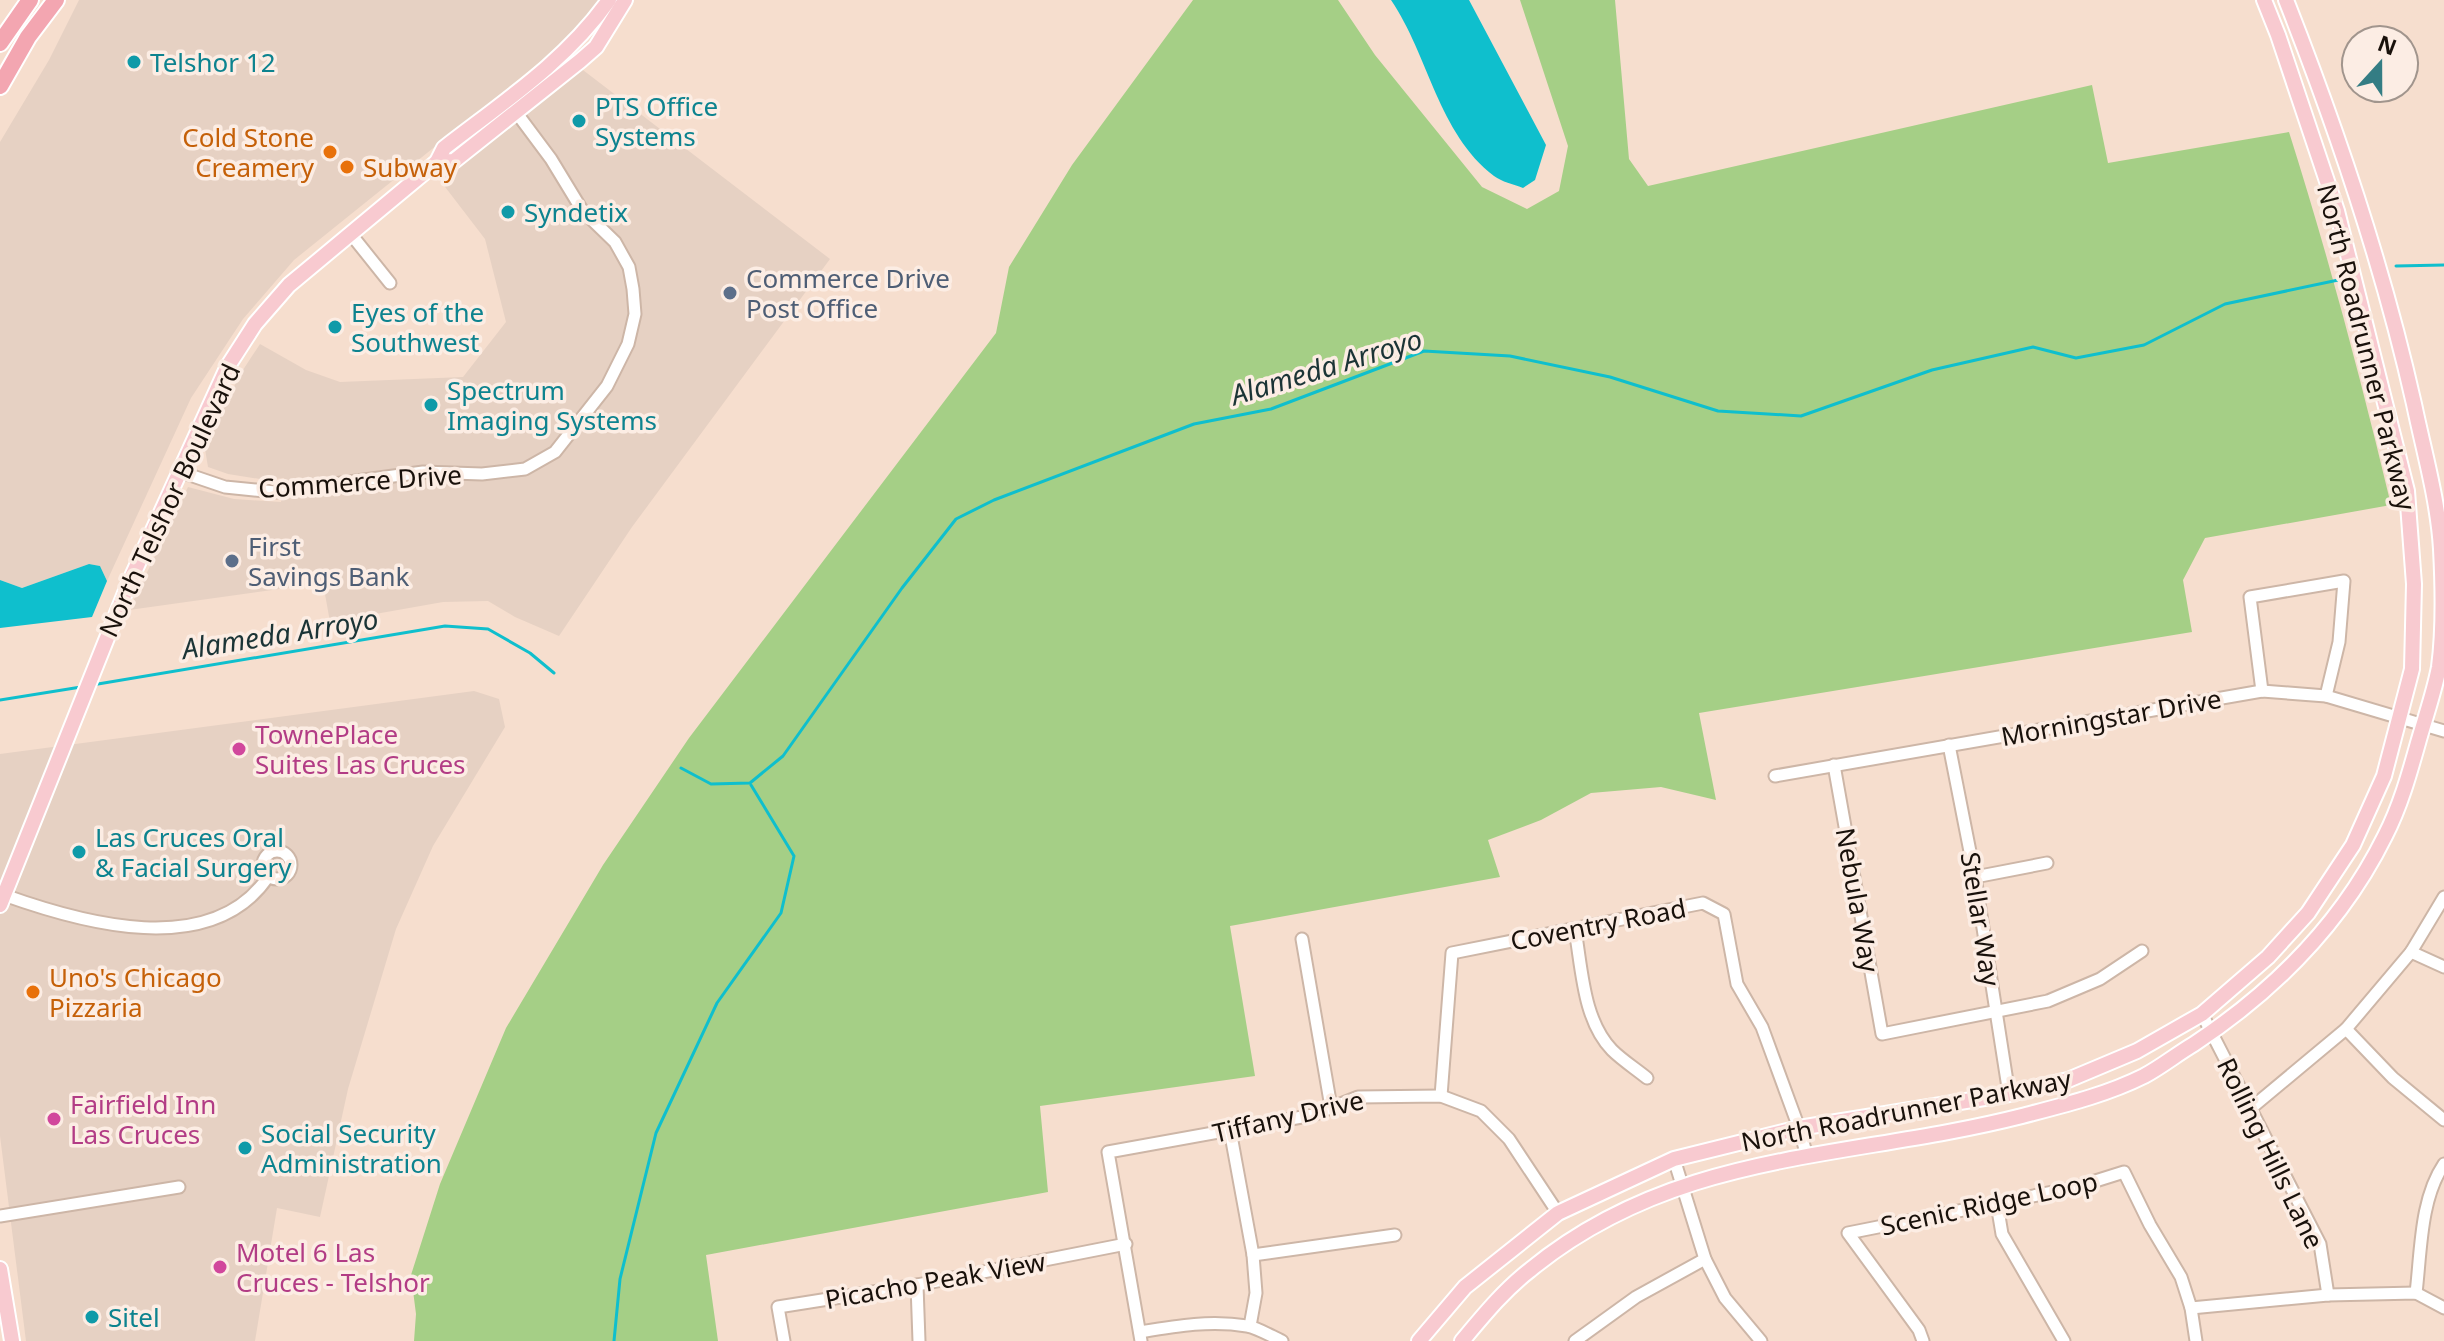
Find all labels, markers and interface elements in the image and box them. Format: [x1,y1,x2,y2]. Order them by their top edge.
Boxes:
north arrow [2340,24,2420,104]
text: N [2374,27,2401,62]
place label: Telshor 12 [150,44,276,80]
marker: Telshor 12 [125,53,143,71]
place label: PTS Office Systems [595,88,718,154]
marker: PTS Office Systems [570,112,588,130]
place label: Cold Stone Creamery [182,119,315,185]
marker: Cold Stone Creamery [321,143,339,161]
place label: Subway [363,149,458,185]
marker: Subway [338,158,356,176]
street label: North Roadrunner Parkway [2309,180,2425,515]
place label: Syndetix [524,194,628,230]
marker: Syndetix [499,203,517,221]
place label: Commerce Drive Post Office [746,260,950,326]
marker: Commerce Drive Post Office [721,284,739,302]
place label: Eyes of the Southwest [351,294,484,360]
marker: Eyes of the Southwest [326,318,344,336]
water label: Alameda Arroyo [1224,319,1426,414]
street label: North Telshor Boulevard [90,357,248,643]
place label: Spectrum Imaging Systems [447,372,657,438]
marker: Spectrum Imaging Systems [422,396,440,414]
street label: Commerce Drive [257,456,463,506]
place label: First Savings Bank [248,528,410,594]
marker: First Savings Bank [223,552,241,570]
water label: Alameda Arroyo [177,599,381,668]
street label: Morningstar Drive [1998,680,2224,754]
place label: TownePlace Suites Las Cruces [255,716,466,782]
marker: TownePlace Suites Las Cruces [230,740,248,758]
place label: Las Cruces Oral & Facial Surgery [95,819,292,885]
street label: Nebula Way [1828,825,1889,976]
marker: Las Cruces Oral & Facial Surgery [70,843,88,861]
street label: Stellar Way [1953,849,2009,989]
street label: Coventry Road [1507,889,1689,959]
place label: Uno's Chicago Pizzaria [49,959,222,1025]
marker: Uno's Chicago Pizzaria [24,983,42,1001]
street label: Rolling Hills Lane [2209,1051,2333,1255]
street label: North Roadrunner Parkway [1738,1060,2075,1160]
street label: Tiffany Drive [1209,1081,1367,1151]
place label: Fairfield Inn Las Cruces [70,1086,216,1152]
marker: Fairfield Inn Las Cruces [45,1110,63,1128]
place label: Social Security Administration [261,1115,442,1181]
marker: Social Security Administration [236,1139,254,1157]
street label: Scenic Ridge Loop [1877,1162,2101,1244]
place label: Motel 6 Las Cruces - Telshor [236,1234,430,1300]
street label: Picacho Peak View [822,1243,1049,1317]
marker: Motel 6 Las Cruces - Telshor [211,1258,229,1276]
place label: Sitel [108,1299,160,1335]
marker: Sitel [83,1308,101,1326]

